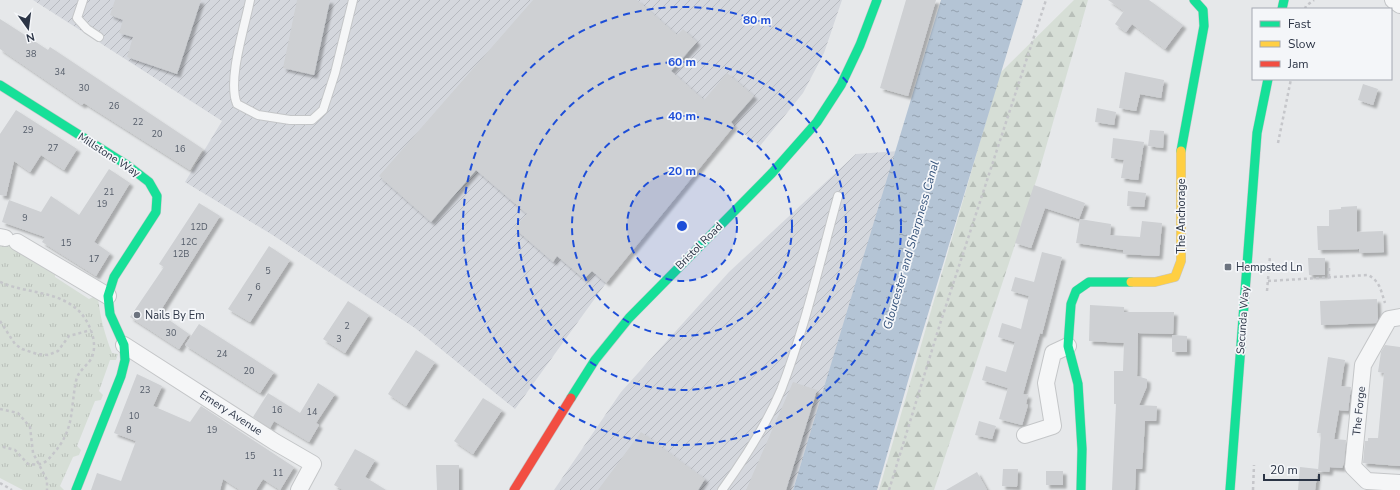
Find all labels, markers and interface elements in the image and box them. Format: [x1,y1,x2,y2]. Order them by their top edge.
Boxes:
north arrow [8,8,48,48]
legend [1252,8,1392,80]
text: 80 m [743,12,771,28]
text: Fast [1288,16,1311,32]
text: N [24,29,36,45]
text: Slow [1288,36,1316,52]
house number: 38 [26,48,36,60]
text: 60 m [668,54,696,70]
text: Jam [1287,56,1309,72]
house number: 34 [55,66,66,78]
house number: 30 [79,82,89,94]
house number: 26 [109,100,119,112]
text: 40 m [668,108,696,124]
house number: 22 [133,116,143,128]
house number: 29 [23,124,33,136]
house number: 20 [152,128,162,140]
street label: Millstone Way [75,129,143,181]
house number: 27 [48,142,58,154]
house number: 16 [175,143,185,155]
water label: Gloucester and Sharpness Canal [879,158,943,331]
text: 20 m [668,163,696,179]
street label: The Anchorage [1174,178,1189,254]
house number: 21 [104,186,114,198]
house number: 19 [97,198,107,210]
house number: 9 [22,212,28,224]
street label: Bristol Road [672,219,726,273]
centre of rings [675,219,689,233]
house number: 12D [190,221,208,233]
house number: 12C [181,236,197,248]
house number: 15 [61,237,71,249]
house number: 12B [173,248,189,260]
house number: 17 [89,253,99,265]
place label: Hempsted Ln [1236,260,1302,275]
marker: Hempsted Ln [1223,262,1233,272]
house number: 5 [265,265,271,277]
house number: 6 [255,281,261,293]
street label: Secunda Way [1233,285,1253,354]
house number: 7 [247,292,253,304]
place label: Nails By Em [145,308,205,323]
marker: Nails By Em [132,310,142,320]
house number: 2 [344,320,350,332]
house number: 30 [166,327,176,339]
house number: 3 [336,333,342,345]
house number: 24 [217,348,228,360]
house number: 20 [244,365,254,377]
house number: 23 [140,384,150,396]
street label: The Forge [1349,385,1369,436]
street label: Emery Avenue [197,387,265,439]
house number: 16 [272,404,282,416]
house number: 14 [307,406,318,418]
house number: 10 [129,410,139,422]
house number: 8 [126,424,132,436]
house number: 19 [207,424,217,436]
house number: 15 [245,450,255,462]
scale bar [1264,456,1319,482]
text: 20 m [1270,462,1298,478]
house number: 11 [273,467,283,479]

